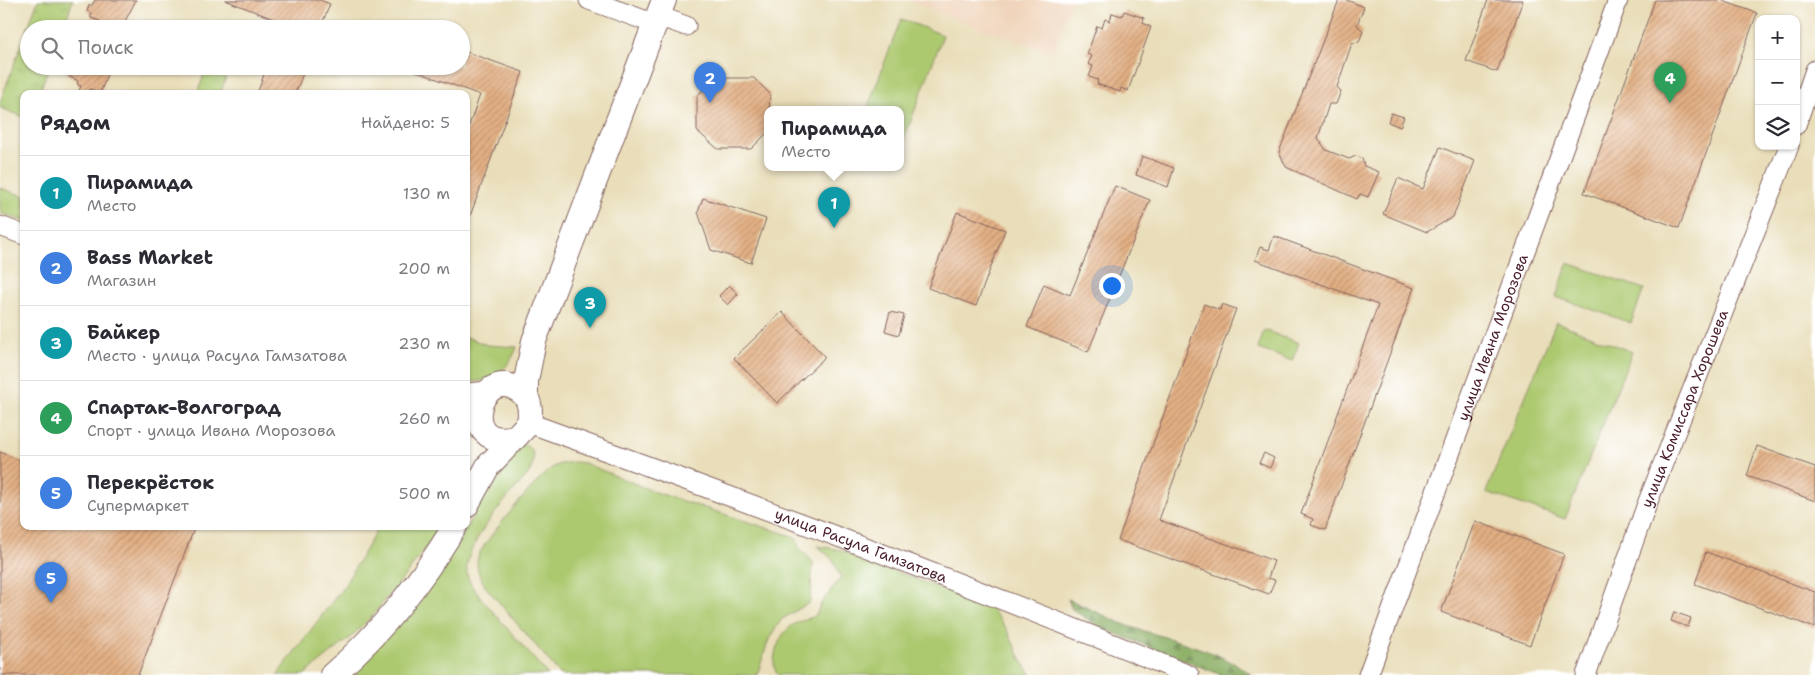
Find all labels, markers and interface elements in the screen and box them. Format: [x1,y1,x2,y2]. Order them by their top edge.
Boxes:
map controls [1755,15,1800,150]
button: + [1755,15,1800,60]
search box [20,20,470,75]
icon: search [38,34,66,62]
text: Поиск [78,35,133,60]
button: − [1755,60,1800,105]
pin: 2 [694,62,726,103]
pin: 4 [1654,62,1686,103]
button: layers [1755,105,1800,150]
popup [764,106,904,171]
text: Рядом [40,109,110,137]
text: Найдено: 5 [361,112,450,133]
text: Пирамида [781,116,887,141]
text: Место [781,141,831,162]
text: Пирамида [87,170,193,195]
text: 1 [52,183,60,204]
text: 130 m [403,183,450,204]
pin: 1 [818,187,850,228]
text: Место [87,195,137,216]
text: Bass Market [87,245,213,270]
street label: улица Ивана Морозова [1453,251,1533,424]
text: 2 [50,258,62,279]
text: 200 m [398,258,450,279]
text: Магазин [87,270,156,291]
your location [1099,273,1125,299]
pin: 3 [574,287,606,328]
street label: улица Комиссара Хорошева [1637,306,1733,511]
text: Байкер [87,320,160,345]
text: 3 [50,333,62,354]
text: 230 m [398,333,450,354]
text: Место · улица Расула Гамзатова [87,345,347,366]
text: Спартак-Волгоград [87,395,281,420]
text: 4 [50,408,62,429]
text: 260 m [398,408,450,429]
text: Спорт · улица Ивана Морозова [87,420,335,441]
text: Перекрёсток [87,470,214,495]
text: 5 [51,483,61,504]
text: 500 m [399,483,450,504]
text: Супермаркет [87,495,189,516]
street label: улица Расула Гамзатова [772,504,951,588]
pin: 5 [35,562,67,603]

